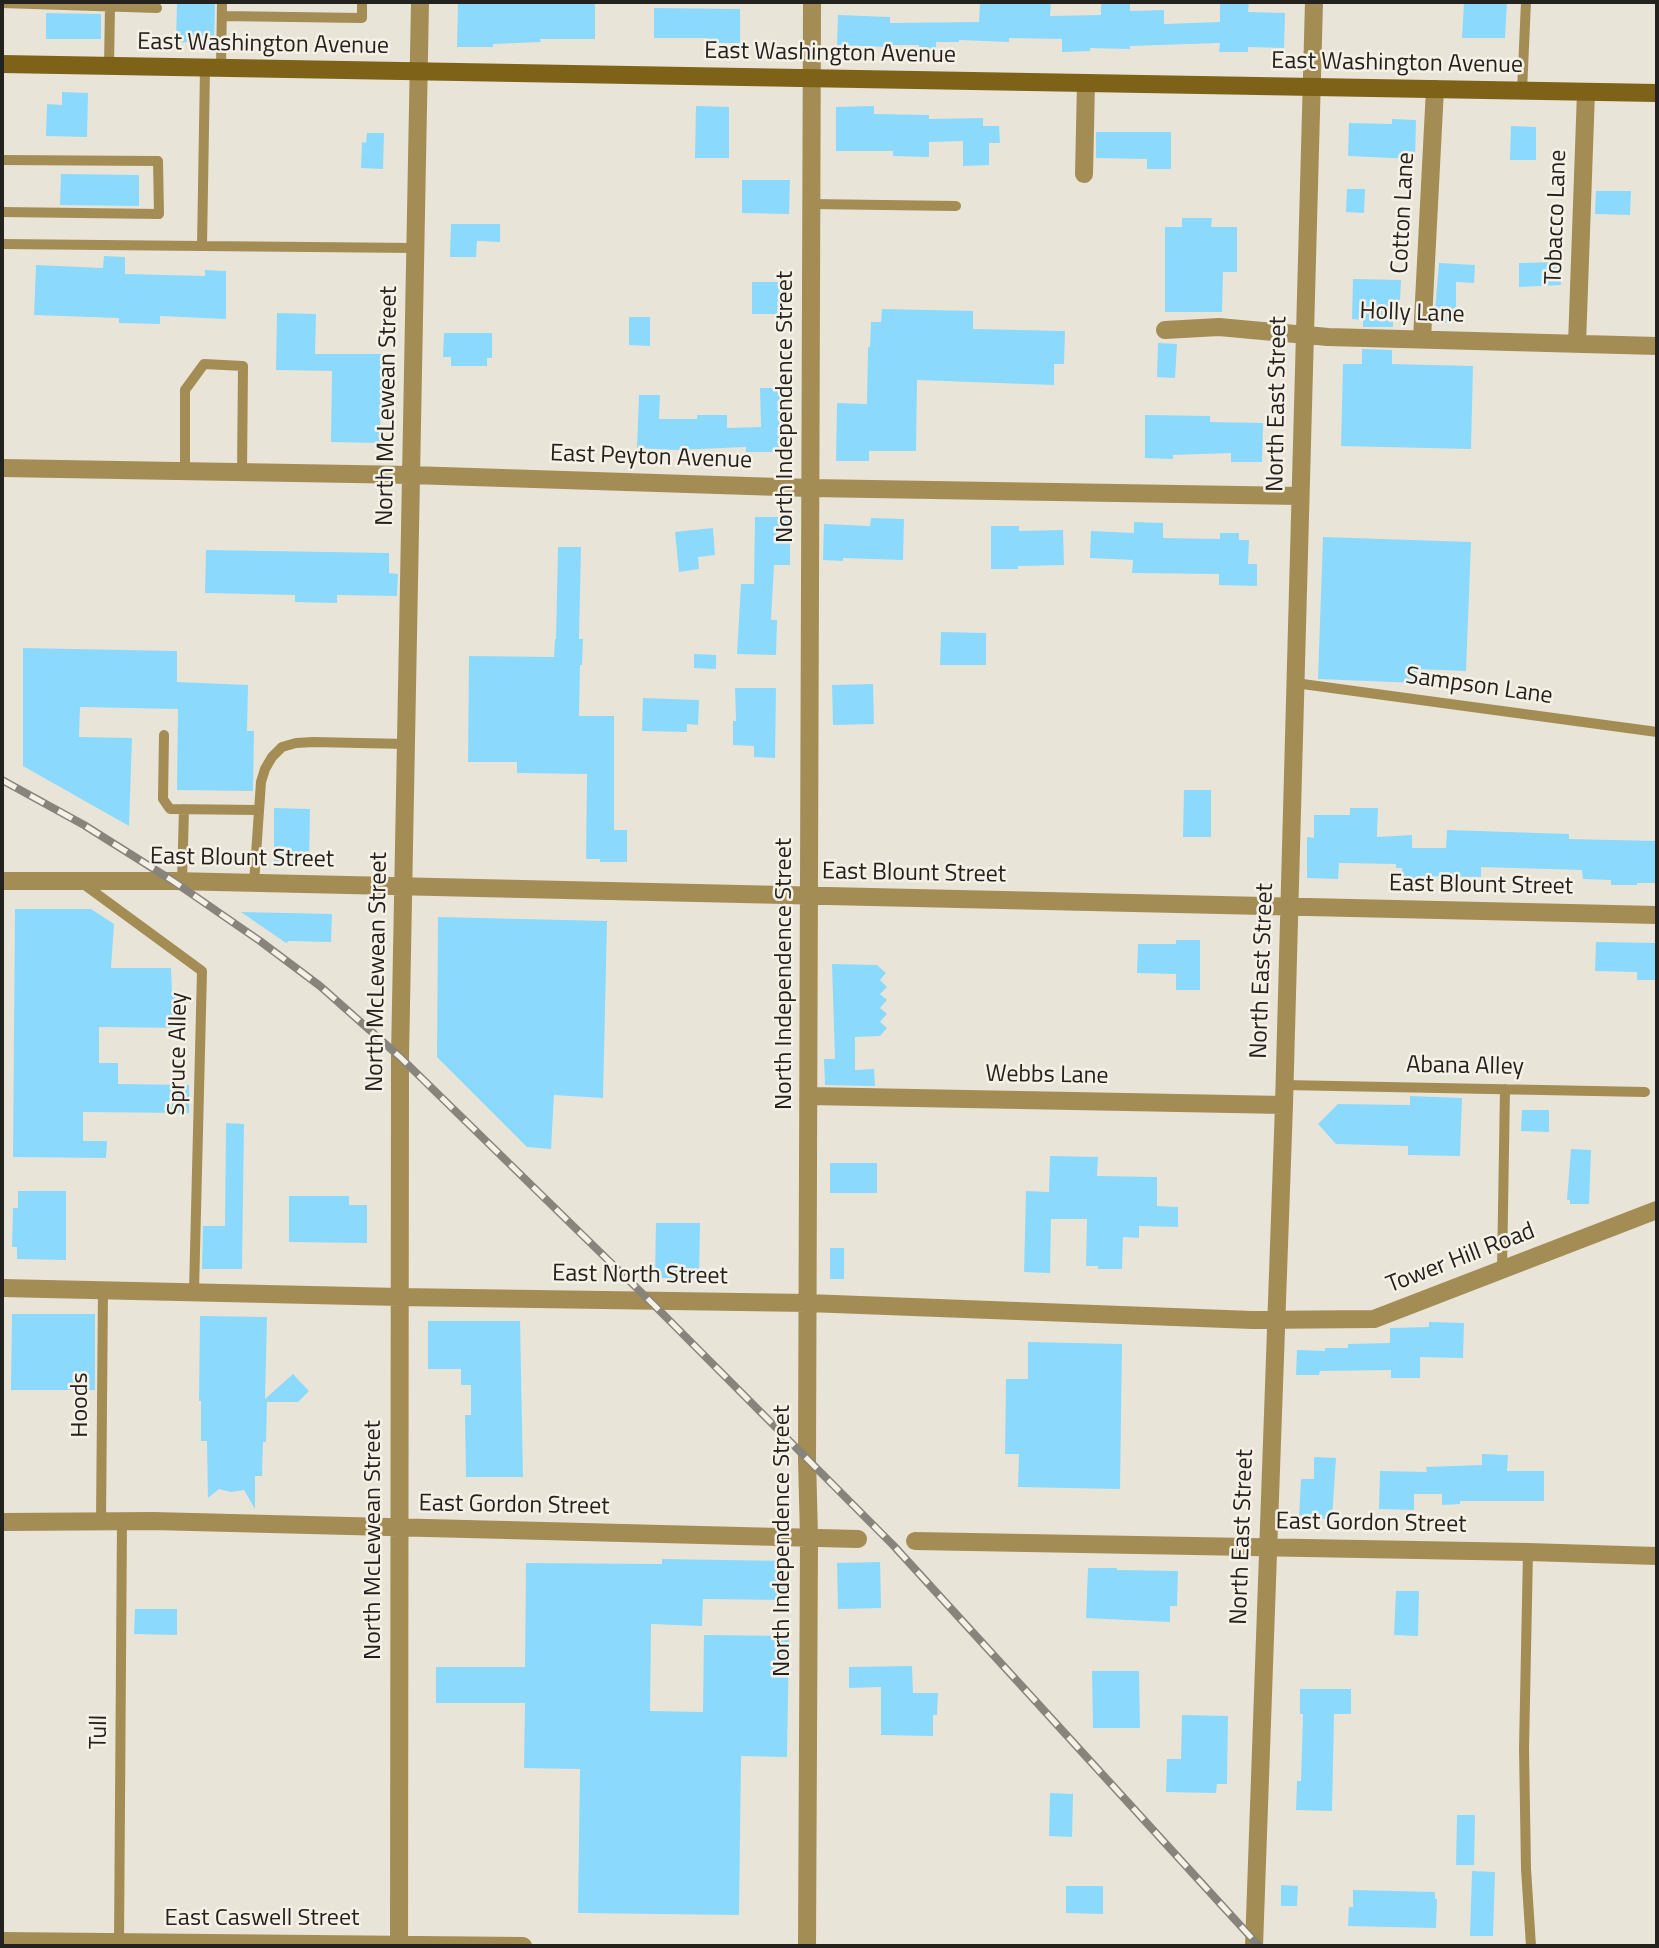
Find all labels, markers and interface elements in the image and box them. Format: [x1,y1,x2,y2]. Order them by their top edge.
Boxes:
street label: East Washington Avenue [137,28,389,62]
street label: East Washington Avenue [704,37,956,71]
street label: East Washington Avenue [1271,47,1523,81]
street label: Tobacco Lane [1540,149,1574,285]
street label: Cotton Lane [1386,152,1422,274]
street label: North Independence Street [772,271,800,543]
street label: North McLewean Street [372,286,404,526]
street label: Holly Lane [1359,298,1465,330]
street label: North East Street [1262,316,1294,492]
street label: East Peyton Avenue [549,440,753,476]
street label: Sampson Lane [1404,662,1554,712]
street label: North Independence Street [771,838,799,1110]
street label: East Blount Street [150,843,334,875]
street label: North McLewean Street [362,852,394,1092]
street label: East Blount Street [822,858,1006,890]
street label: East Blount Street [1389,870,1573,902]
street label: North East Street [1246,883,1280,1059]
street label: Spruce Alley [164,992,194,1116]
street label: Abana Alley [1406,1052,1524,1082]
street label: Webbs Lane [985,1061,1109,1091]
street label: Tower Hill Road [1383,1217,1539,1301]
street label: East North Street [552,1260,728,1292]
street label: Hoods [67,1372,95,1438]
street label: North Independence Street [769,1405,797,1677]
street label: North McLewean Street [360,1420,388,1660]
street label: North East Street [1226,1449,1260,1625]
street label: East Gordon Street [418,1490,610,1522]
street label: East Gordon Street [1275,1508,1467,1540]
street label: Tull [85,1715,115,1749]
street label: East Caswell Street [165,1905,359,1933]

